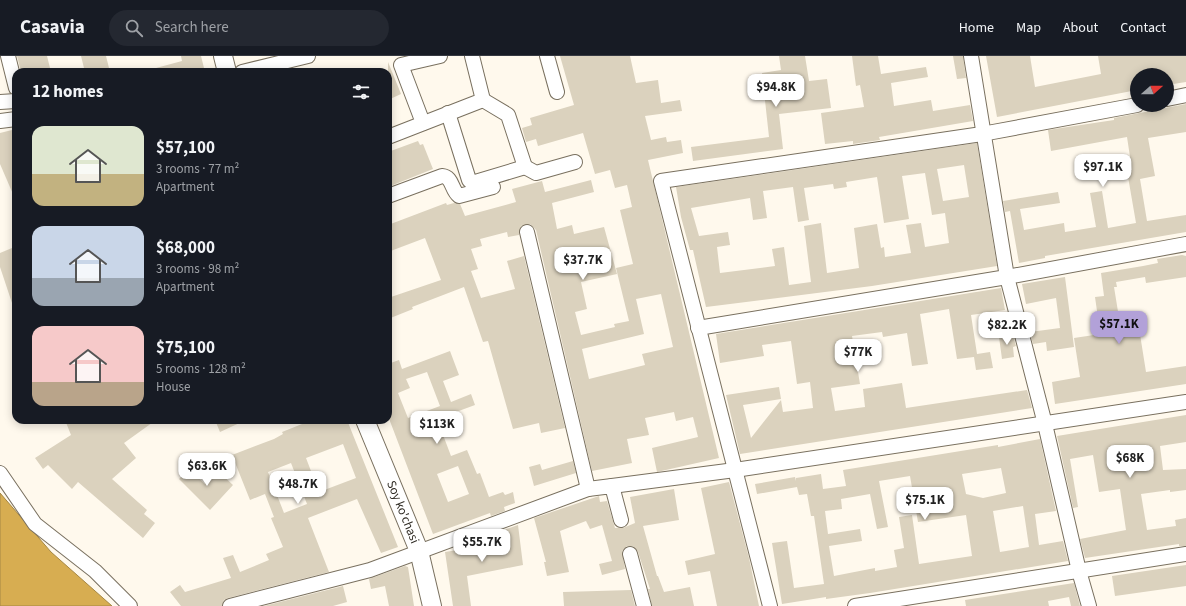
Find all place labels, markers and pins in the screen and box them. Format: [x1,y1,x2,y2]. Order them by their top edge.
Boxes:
pin: $94.8K [743,74,809,108]
pin: $97.1K [1070,154,1136,188]
pin: $37.7K [550,247,616,281]
pin: $57.1K [1086,311,1152,345]
pin: $82.2K [974,312,1040,346]
pin: $77K [834,339,882,373]
pin: $113K [409,411,465,445]
pin: $68K [1106,445,1154,479]
pin: $63.6K [174,453,240,487]
pin: $48.7K [265,471,331,505]
pin: $75.1K [892,487,958,521]
pin: $55.7K [449,529,515,563]

